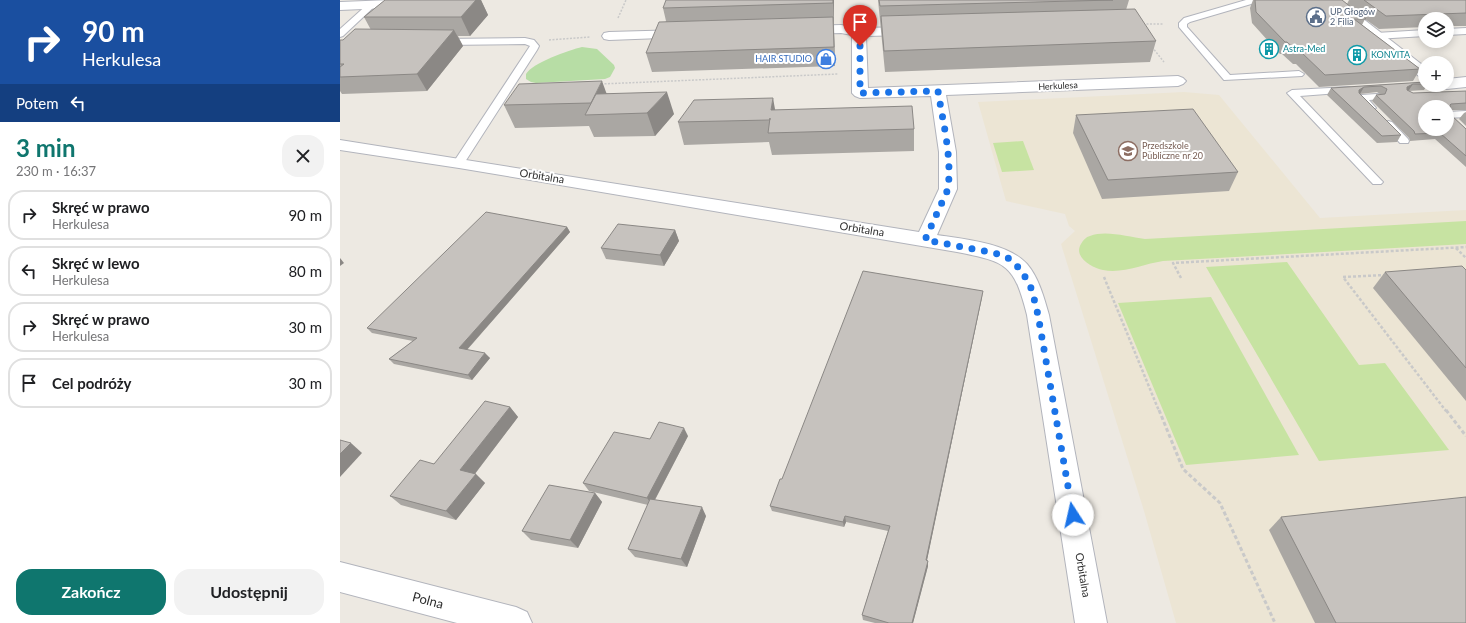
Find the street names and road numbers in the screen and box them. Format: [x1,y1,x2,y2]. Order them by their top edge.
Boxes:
street label: Herkulesa [1038,79,1078,92]
street label: Orbitalna [519,166,565,185]
street label: Orbitalna [839,219,885,238]
street label: Orbitalna [1073,552,1094,598]
street label: Polna [411,588,445,612]

